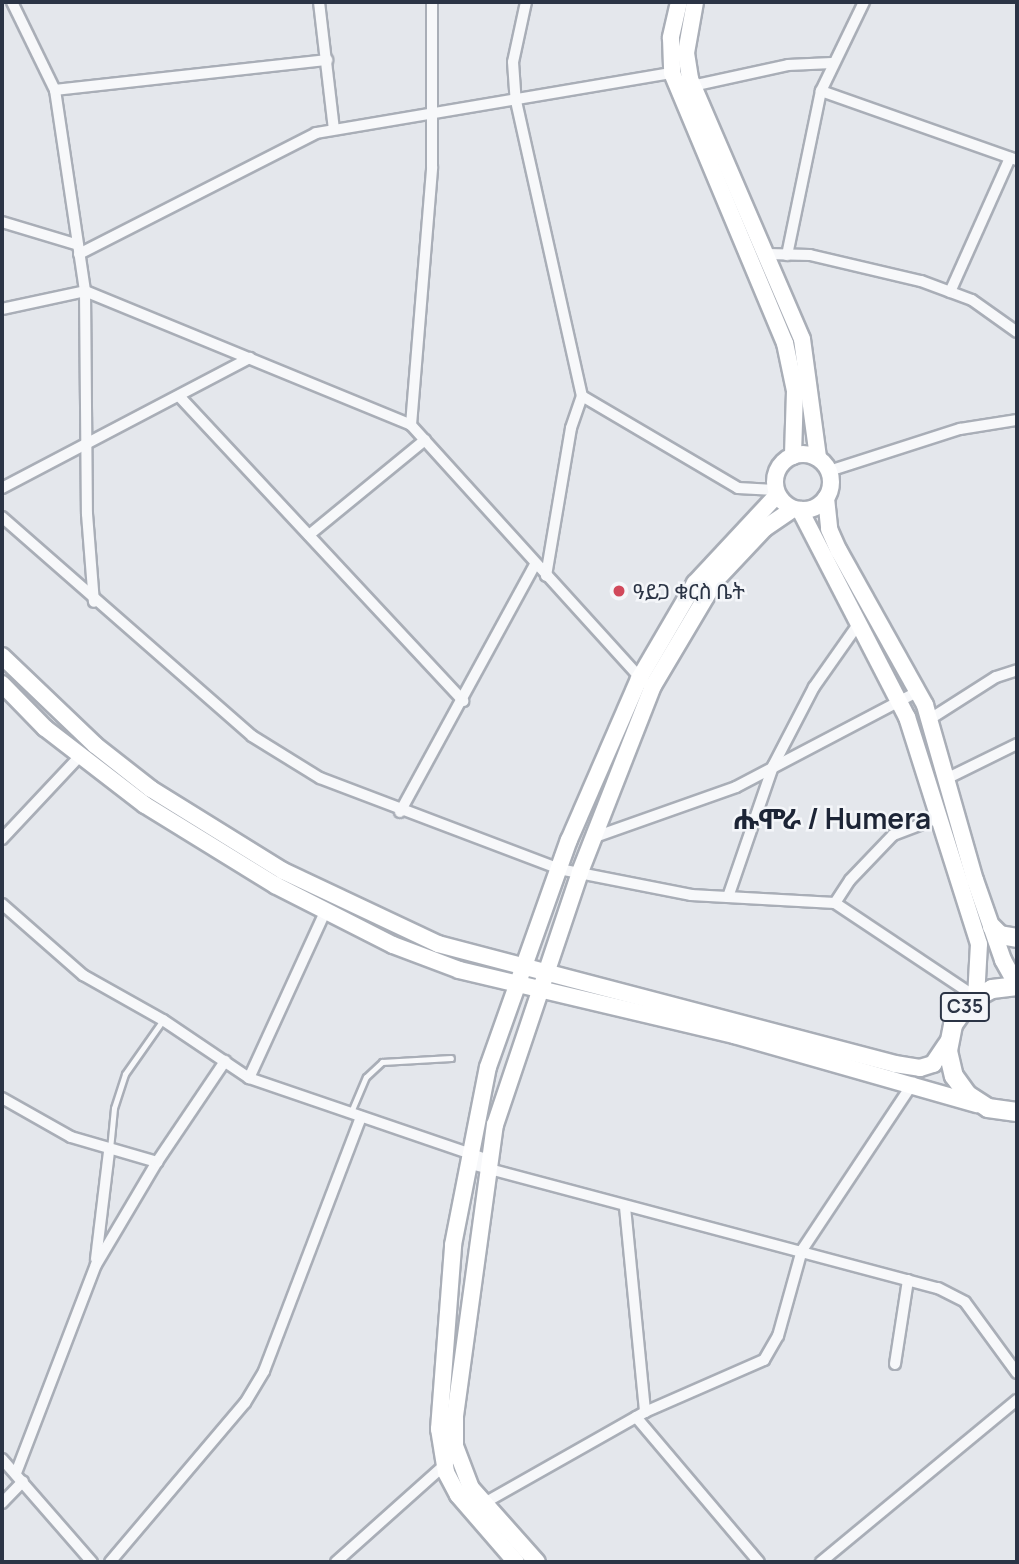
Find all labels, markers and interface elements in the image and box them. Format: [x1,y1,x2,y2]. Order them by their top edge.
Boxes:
place label: ዓይጋ ቁርስ ቤት [633,578,745,604]
marker: ዓይጋ ቁርስ ቤት [611,583,627,599]
district label: ሑሞራ / Humera [733,801,931,835]
road number: C35 [939,992,991,1023]

